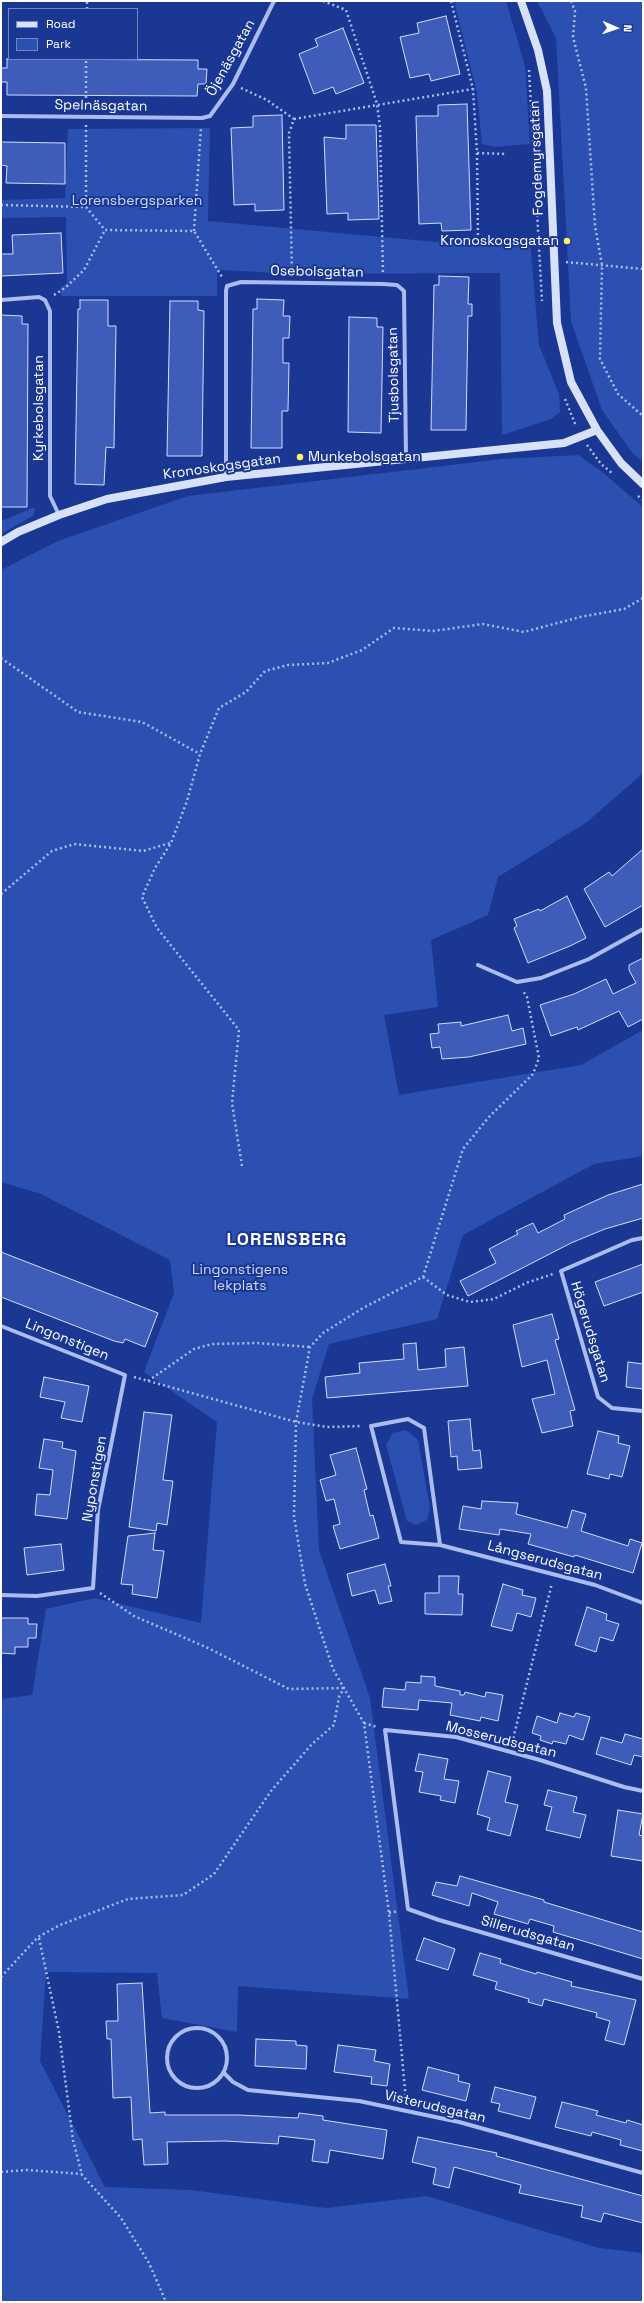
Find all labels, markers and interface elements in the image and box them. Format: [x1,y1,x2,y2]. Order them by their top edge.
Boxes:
legend [8,8,138,60]
north arrow [596,8,636,48]
text: Road [46,16,75,32]
street label: Öjenäsgatan [203,17,259,99]
text: N [621,24,635,32]
text: Park [46,36,71,52]
street label: Spelnäsgatan [54,97,148,115]
street label: Fogdemyrsgatan [527,100,547,216]
park label: Lorensbergsparken [72,193,202,209]
place label: Kronoskogsgatan [440,233,559,249]
marker: Kronoskogsgatan [562,236,572,246]
street label: Osebolsgatan [270,263,364,281]
street label: Tjusbolsgatan [385,327,403,423]
street label: Kyrkebolsgatan [31,355,47,461]
place label: Munkebolsgatan [308,449,421,465]
street label: Kronoskogsgatan [162,450,282,484]
marker: Munkebolsgatan [295,452,305,462]
district label: LORENSBERG [227,1229,347,1251]
park label: Lingonstigens lekplats [192,1262,288,1294]
street label: Högerudsgatan [567,1279,613,1385]
street label: Lingonstigen [23,1316,111,1364]
street label: Nyponstigen [79,1435,111,1523]
street label: Långserudsgatan [485,1538,605,1584]
street label: Mosserudsgatan [444,1718,558,1762]
street label: Sillerudsgatan [479,1913,577,1955]
street label: Visterudsgatan [383,2087,487,2127]

